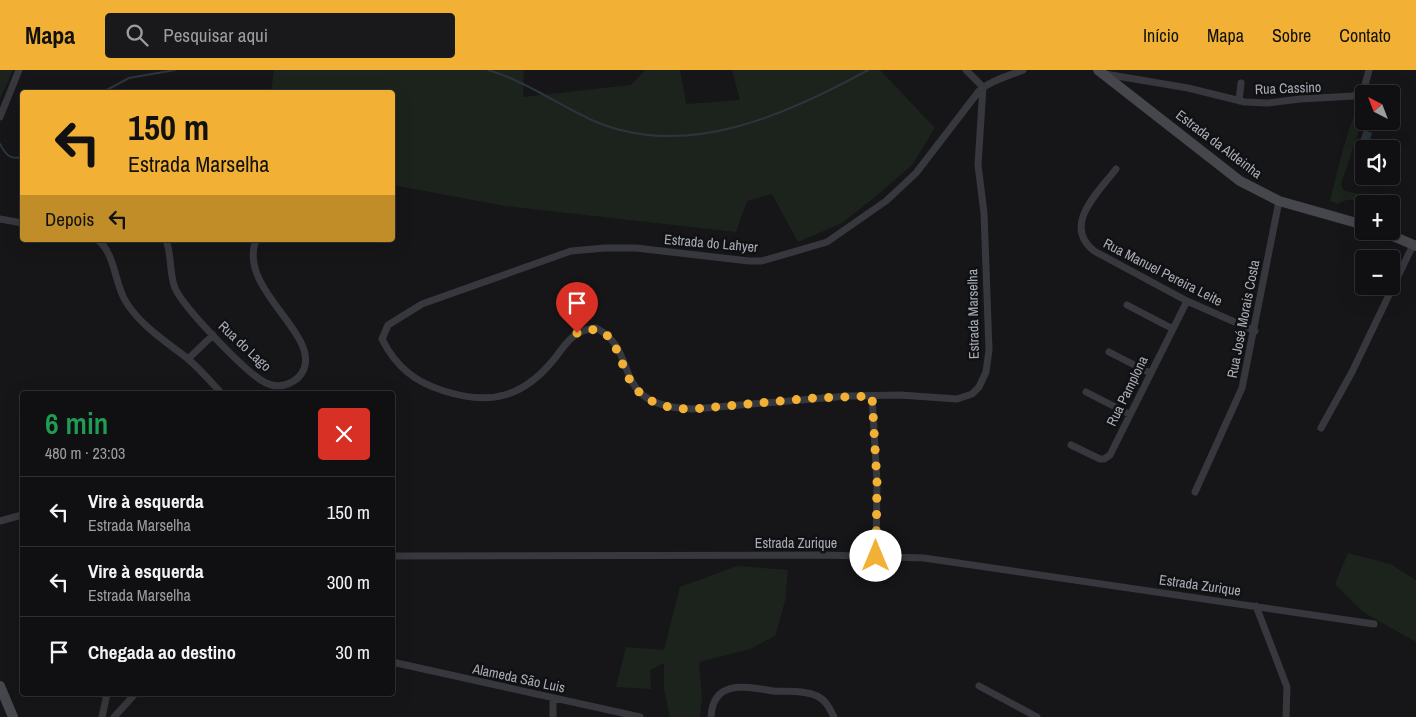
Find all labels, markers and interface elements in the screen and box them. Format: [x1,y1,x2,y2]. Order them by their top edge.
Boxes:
search box [105,13,455,58]
text: Mapa [25,19,75,51]
icon: search [123,21,151,49]
text: Pesquisar aqui [163,22,268,48]
text: Início [1143,23,1179,48]
text: Mapa [1207,23,1244,48]
text: Sobre [1272,23,1311,48]
text: Contato [1339,23,1391,48]
street label: Rua Cassino [1255,78,1321,98]
north arrow [1355,85,1400,130]
map controls [1355,85,1400,295]
text: 150 m [128,104,209,151]
street label: Estrada da Aldeinha [1172,106,1266,183]
icon: left [45,110,110,175]
button: sound [1355,140,1400,185]
text: Estrada Marselha [128,149,269,179]
button: + [1355,195,1400,240]
icon: left [104,205,132,233]
text: Depois [45,206,94,232]
street label: Estrada do Lahyer [663,230,759,256]
street label: Rua Manuel Pereira Leite [1100,234,1226,310]
button: − [1355,250,1400,295]
street label: Rua José Morais Costa [1223,258,1263,380]
street label: Estrada Marselha [963,268,983,359]
pin [556,282,598,333]
icon: arrive [563,289,591,317]
street label: Rua do Lago [215,317,275,375]
street label: Rua Pamplona [1102,352,1152,429]
text: 6 min [45,403,108,443]
button: close [318,408,370,460]
text: 480 m · 23:03 [45,442,125,464]
text: Vire à esquerda [88,488,204,514]
icon: left [45,498,73,526]
text: 150 m [327,499,370,525]
text: Estrada Marselha [88,514,191,536]
position arrow [849,529,901,581]
street label: Estrada Zurique [755,534,837,552]
text: Vire à esquerda [88,558,204,584]
icon: left [45,568,73,596]
text: 300 m [327,569,370,595]
street label: Estrada Zurique [1158,570,1242,600]
text: Estrada Marselha [88,584,191,606]
icon: arrive [45,638,73,666]
text: Chegada ao destino [88,639,236,665]
text: 30 m [335,639,370,665]
street label: Alameda São Luis [470,659,567,697]

